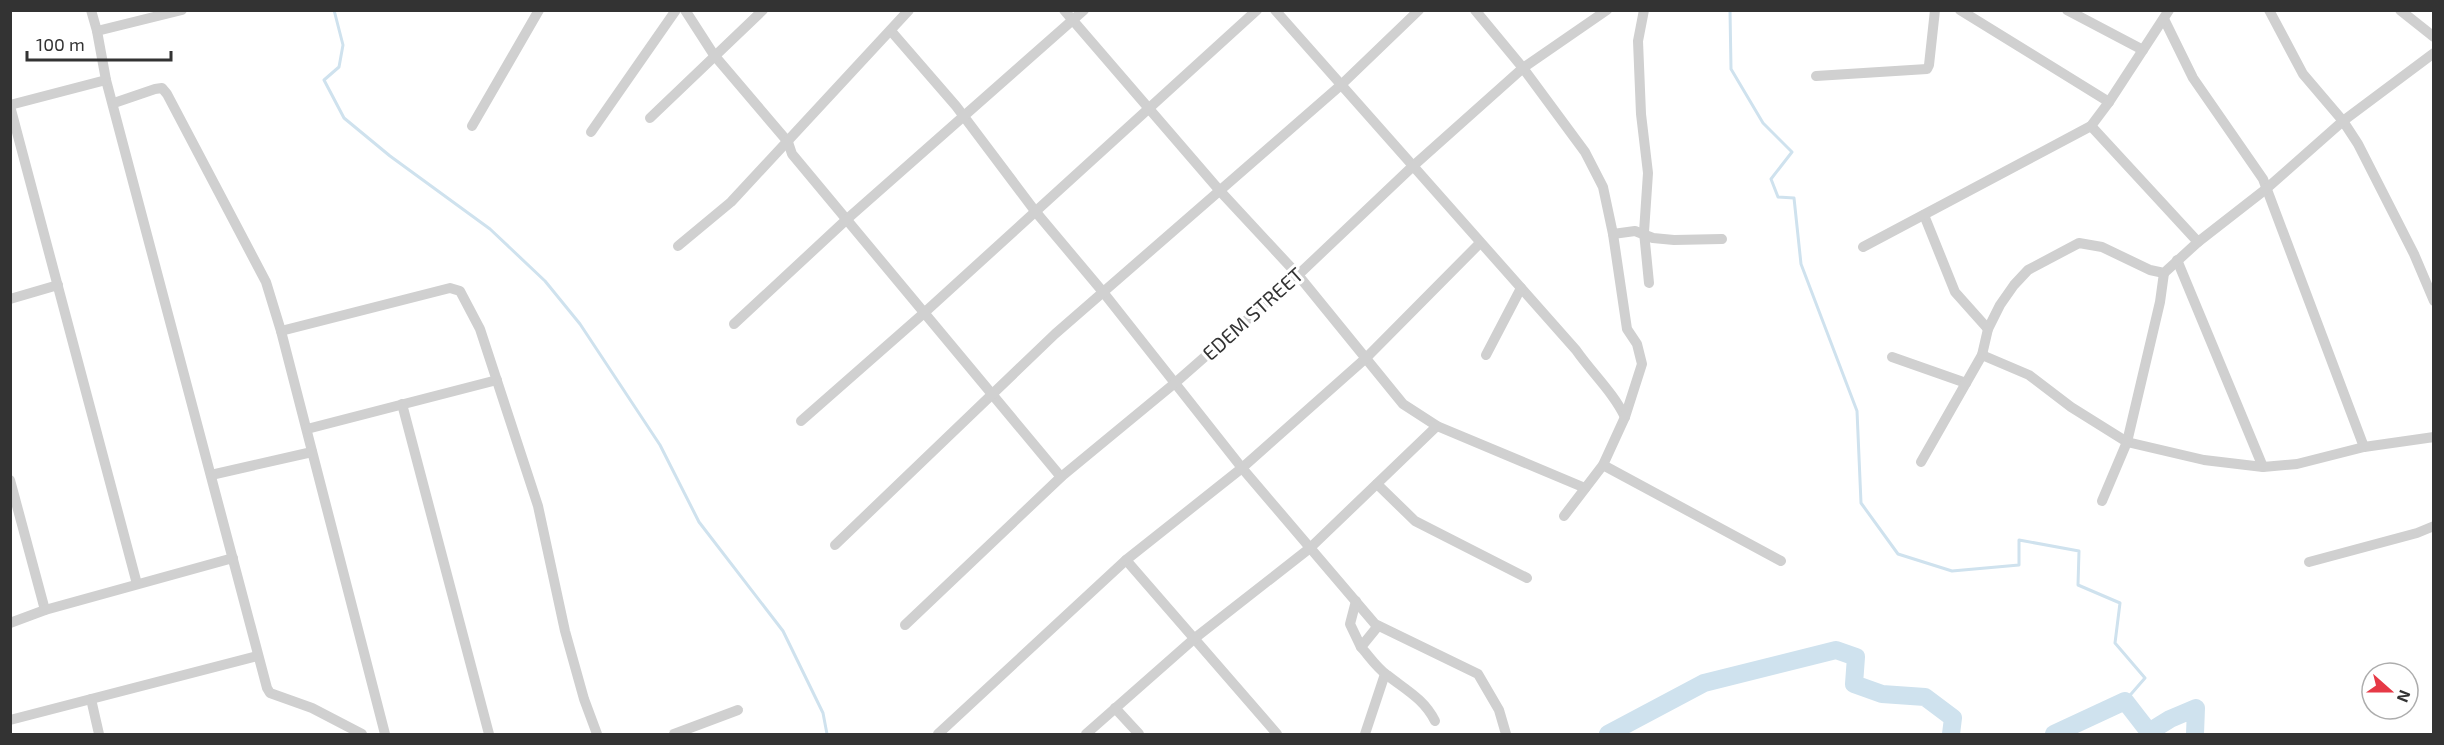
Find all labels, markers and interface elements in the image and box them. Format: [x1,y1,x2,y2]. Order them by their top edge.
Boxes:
scale bar [27,24,171,62]
text: 100 m [36,33,85,55]
street label: EDEM STREET [1197,262,1308,365]
north arrow [2360,661,2420,721]
text: N [2394,688,2415,705]

